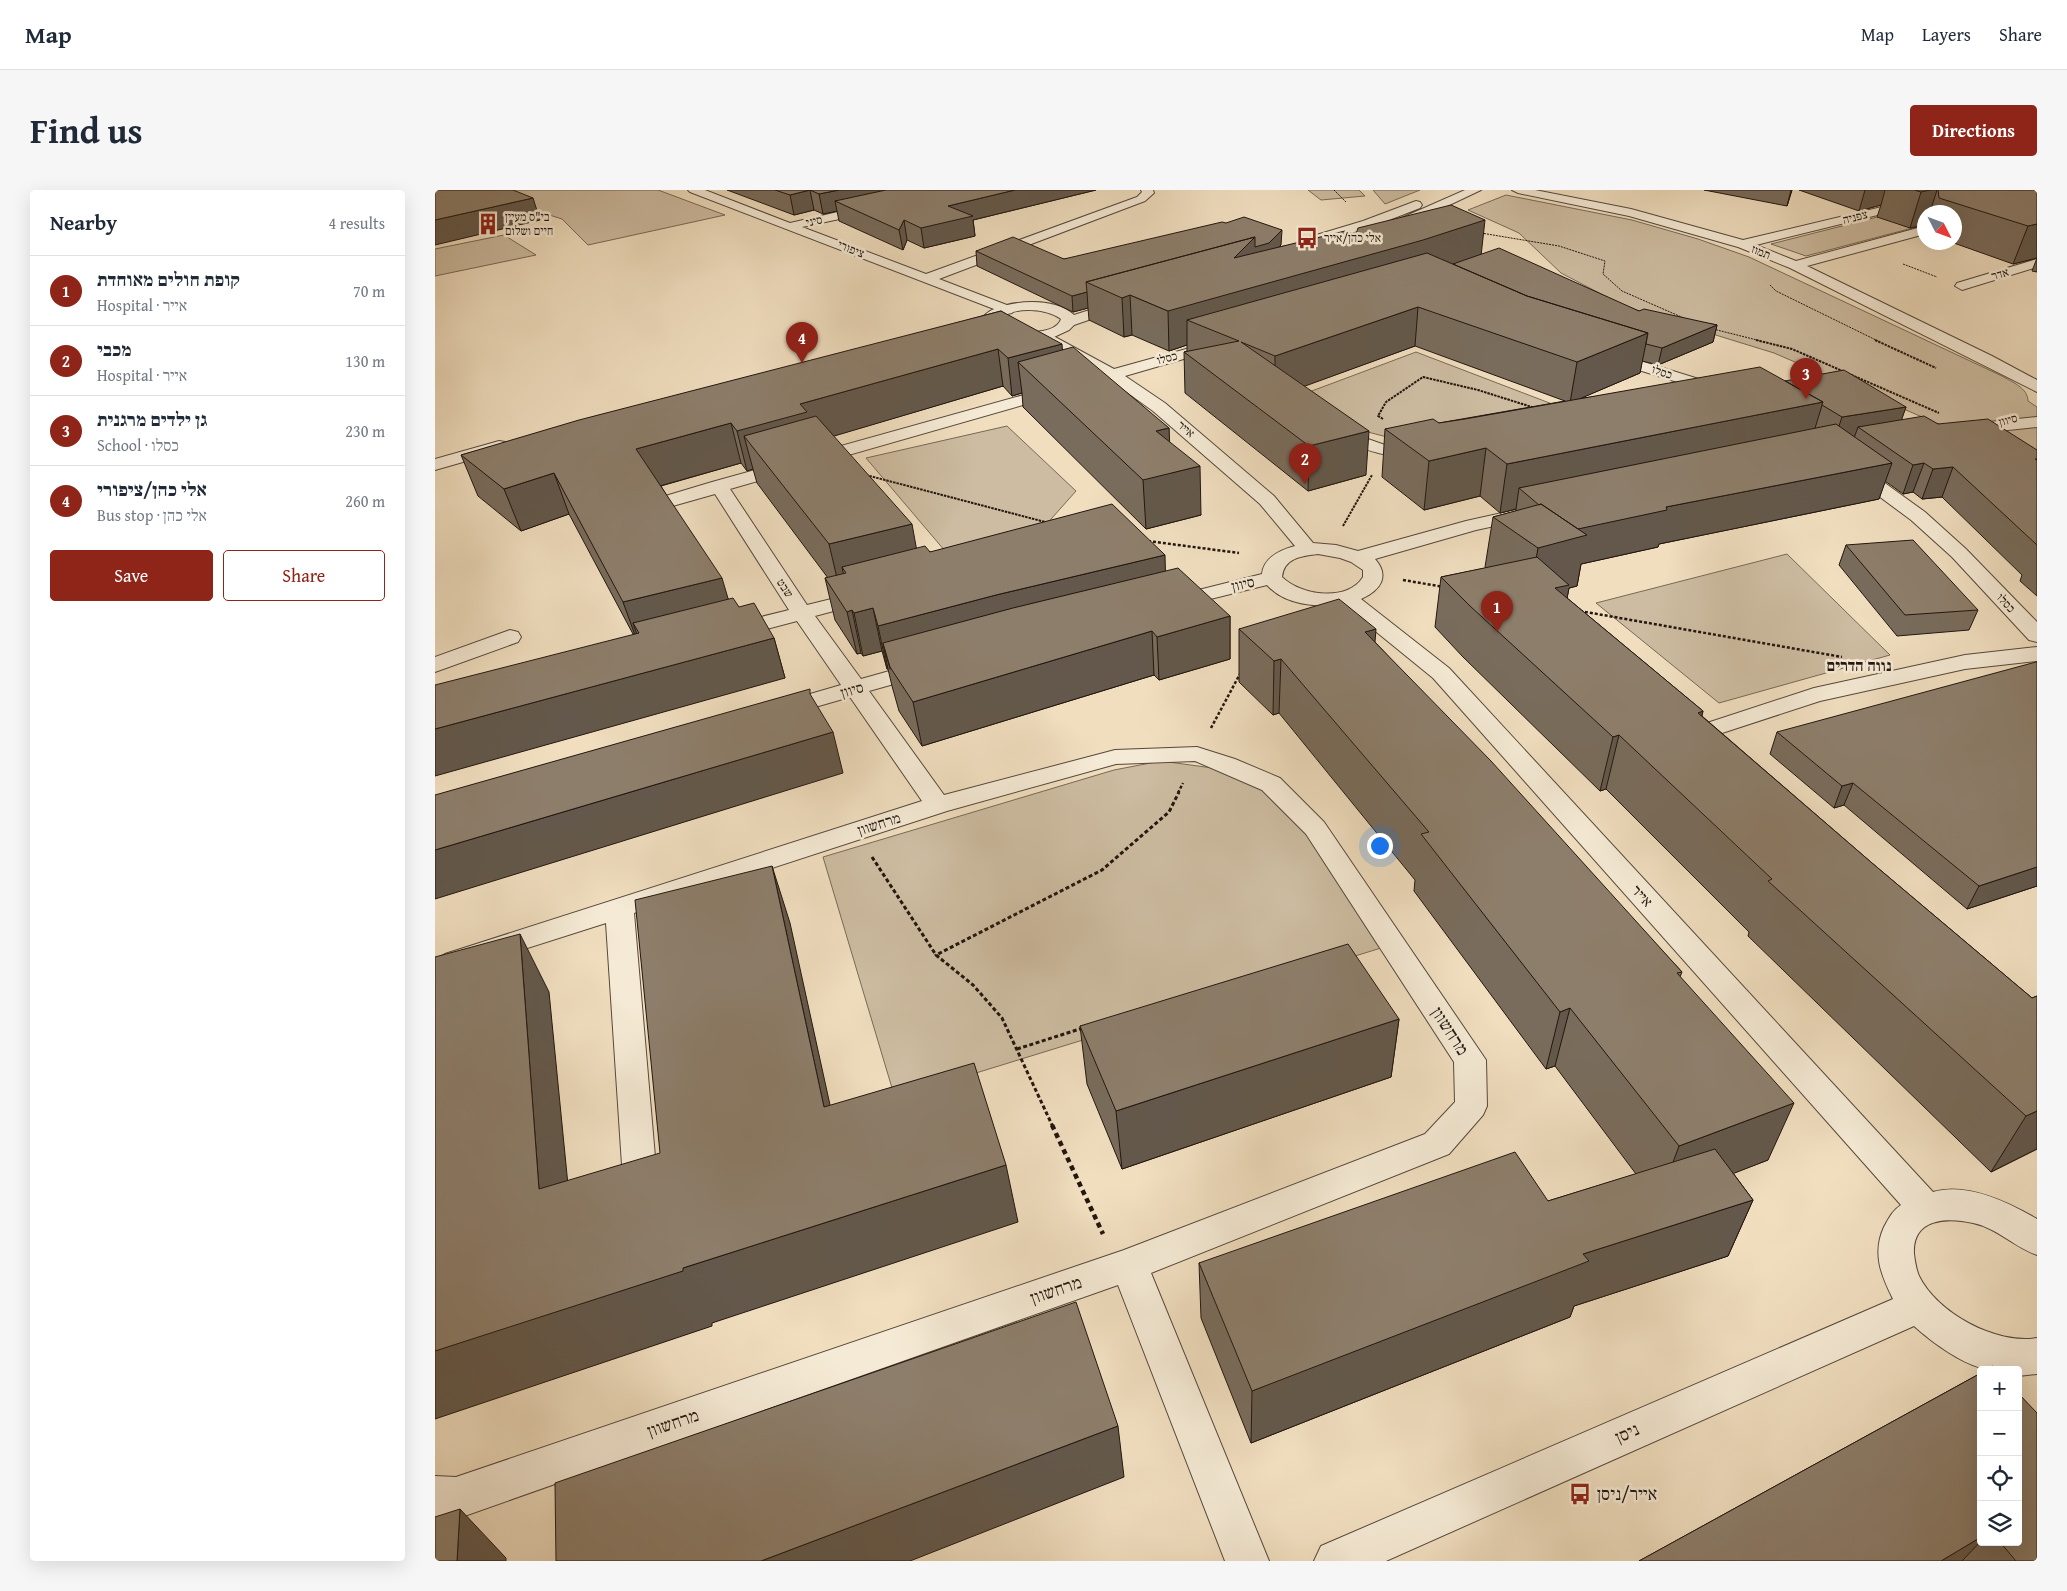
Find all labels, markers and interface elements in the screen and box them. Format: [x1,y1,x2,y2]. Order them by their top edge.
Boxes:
text: Map [25,17,72,52]
text: Map [1861,21,1894,48]
text: Layers [1922,21,1971,48]
text: Share [1999,21,2042,48]
text: Find us [30,105,143,156]
button: Directions [1910,105,2037,156]
street label: צפניה [1840,205,1870,228]
north arrow [1917,205,1962,250]
text: Nearby [50,207,117,238]
place label: בי"ס מעיין חיים ושלום [505,208,553,239]
street label: סיני [804,210,824,231]
text: 4 results [328,211,385,235]
building icon: בי"ס מעיין חיים ושלום [475,211,501,237]
bus stop icon: אלי כהן/אייר [1294,225,1320,251]
place label: אלי כהן/אייר [1324,229,1381,246]
street label: ציפורי [835,236,867,262]
street label: תמוז [1749,240,1773,263]
street label: אדר [1989,263,2011,284]
text: קופת חולים מאוחדת [97,265,240,293]
text: 1 [62,279,70,303]
text: 70 m [353,279,385,303]
text: Hospital · אייר [97,293,187,317]
pin: 4 [786,322,818,363]
text: מכבי [97,335,132,363]
street label: כסלו [1155,347,1179,368]
text: 2 [62,349,70,373]
text: 130 m [345,349,385,373]
pin: 3 [1790,358,1822,399]
street label: כסלו [1650,360,1675,383]
text: Hospital · אייר [97,363,187,387]
text: גן ילדים מרגנית [97,405,208,433]
street label: סיוון [1997,409,2019,430]
street label: אייר [1174,416,1199,441]
text: 3 [62,419,70,443]
text: 230 m [345,419,385,443]
text: School · כסלו [97,433,179,457]
pin: 2 [1289,443,1321,484]
text: אלי כהן/ציפורי [97,475,207,503]
text: 4 [62,489,70,513]
text: 260 m [345,489,385,513]
text: Bus stop · אלי כהן [97,503,207,527]
button: Save [50,550,213,601]
button: Share [223,550,385,601]
street label: סיוון [1229,571,1257,596]
street label: שבט [773,575,798,601]
street label: כסלו [1993,589,2020,616]
pin: 1 [1481,591,1513,632]
district label: נווה הדרים [1826,653,1892,677]
street label: סיוון [838,676,866,703]
street label: מרחשוון [855,807,903,840]
your location [1367,833,1393,859]
street label: אייר [1627,880,1658,911]
street label: מרחשוון [1425,1001,1476,1060]
street label: מרחשוון [1026,1268,1085,1311]
map controls [1977,1366,2022,1546]
button: + [1977,1366,2022,1411]
street label: מרחשוון [643,1401,702,1444]
button: − [1977,1411,2022,1456]
street label: ניסן [1610,1415,1643,1450]
button: locate [1977,1456,2022,1501]
place label: אייר/ניסן [1597,1480,1657,1507]
bus stop icon: אייר/ניסן [1567,1481,1593,1507]
button: layers [1977,1501,2022,1546]

